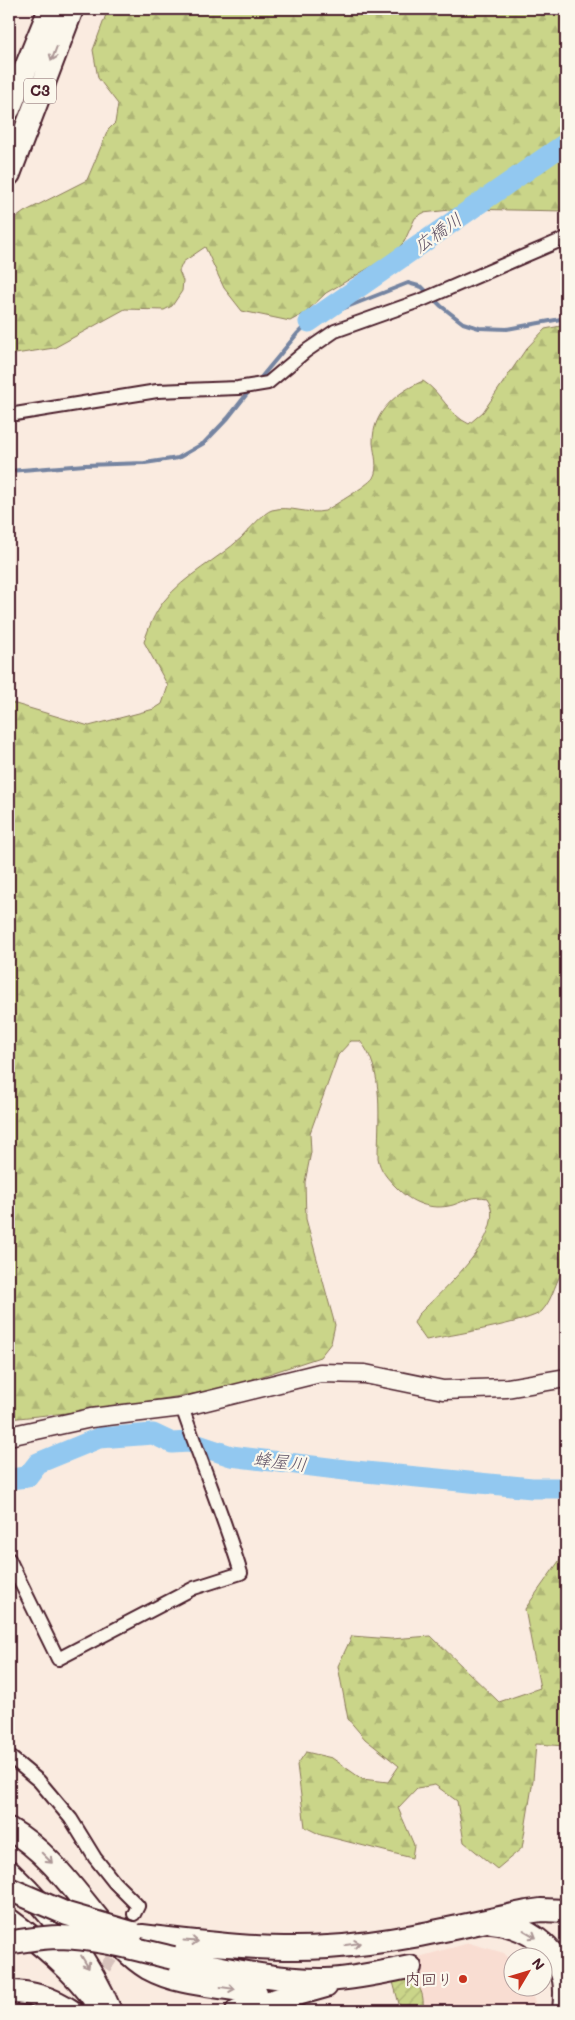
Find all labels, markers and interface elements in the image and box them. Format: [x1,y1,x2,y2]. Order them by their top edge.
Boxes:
one-way arrow [49,46,58,61]
road number: C3 [24,78,56,104]
water label: 広橋川 [408,207,466,257]
water label: 蜂屋川 [252,1446,308,1476]
one-way arrow [41,1852,54,1864]
one-way arrow [522,1929,536,1939]
one-way arrow [183,1936,199,1945]
one-way arrow [345,1939,361,1949]
north arrow [502,1948,552,1998]
text: N [528,1954,549,1974]
one-way arrow [80,1955,90,1969]
place label: 内回り [405,1968,453,1989]
marker: 内回り [457,1973,469,1985]
one-way arrow [220,1983,236,1993]

